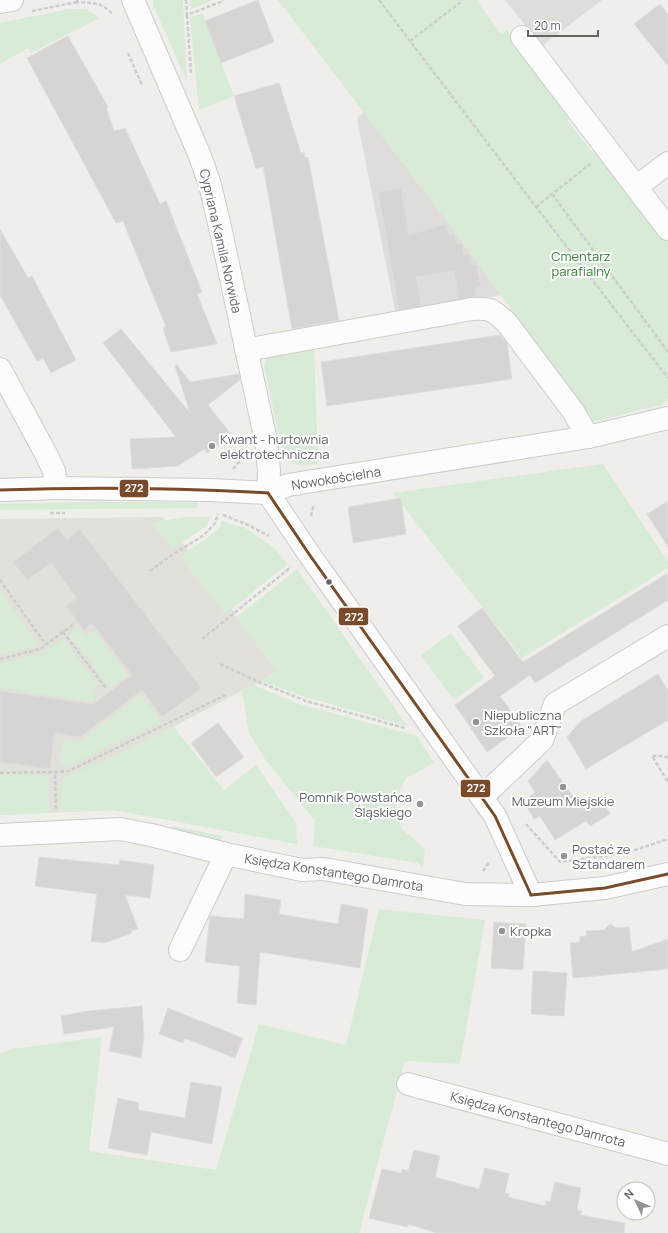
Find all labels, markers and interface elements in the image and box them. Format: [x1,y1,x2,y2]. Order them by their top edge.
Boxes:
scale bar [528,12,598,38]
text: 20 m [534,17,561,34]
street label: Cypriana Kamila Norwida [196,167,246,315]
park label: Cmentarz parafialny [551,247,611,280]
place label: Kwant - hurtownia elektrotechniczna [220,430,329,463]
marker: Kwant - hurtownia elektrotechniczna [207,441,217,451]
street label: Nowokościelna [290,462,382,494]
line badge: 272 [119,479,149,498]
text: 272 [125,480,143,495]
unlabelled marker [324,577,334,587]
line badge: 272 [338,607,369,626]
text: 272 [345,609,363,624]
place label: Niepubliczna Szkoła "ART" [484,706,562,739]
marker: Niepubliczna Szkoła "ART" [471,717,481,727]
line badge: 272 [460,779,491,798]
text: 272 [467,780,485,795]
marker: Muzeum Miejskie [558,782,568,792]
place label: Pomnik Powstańca Śląskiego [299,788,412,821]
place label: Muzeum Miejskie [512,792,615,810]
marker: Pomnik Powstańca Śląskiego [415,799,425,809]
place label: Postać ze Sztandarem [572,840,645,873]
street label: Księdza Konstantego Damrota [243,849,425,895]
marker: Postać ze Sztandarem [559,851,569,861]
place label: Kropka [510,922,551,940]
marker: Kropka [497,926,507,936]
street label: Księdza Konstantego Damrota [448,1087,628,1151]
north arrow [616,1181,656,1221]
text: N [620,1186,637,1202]

